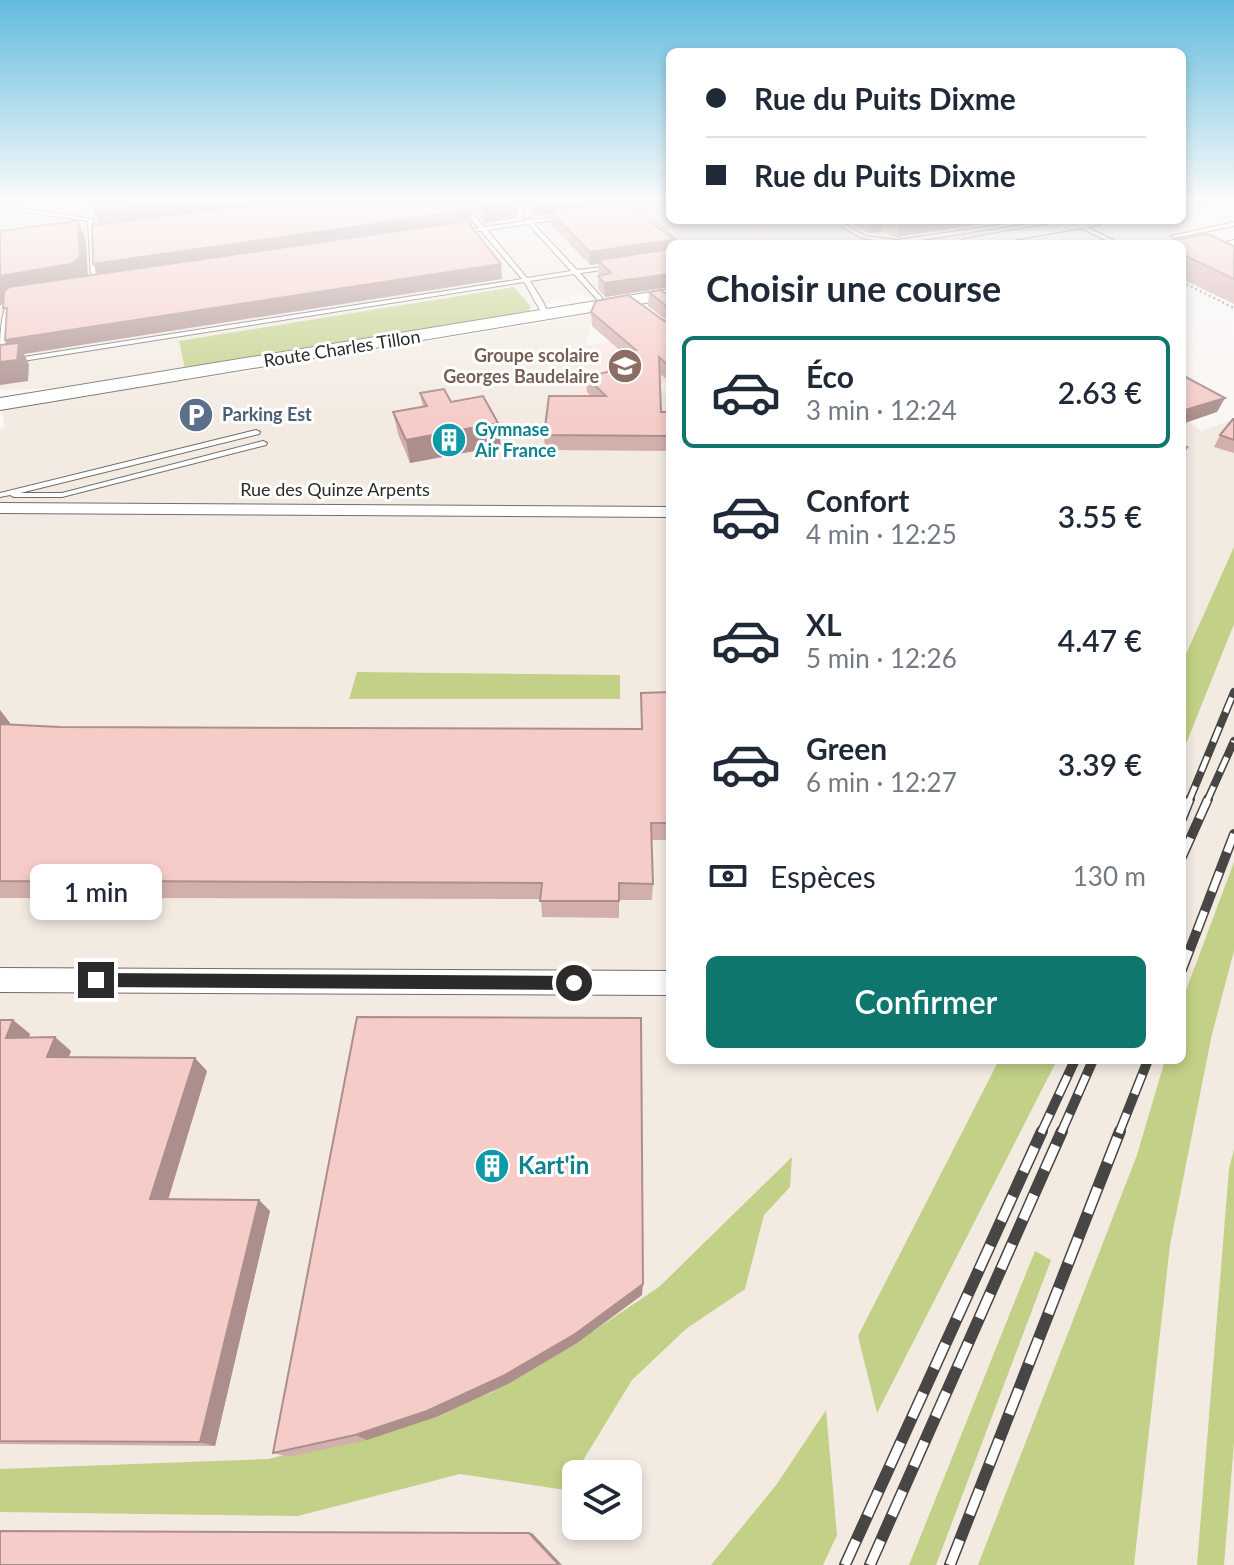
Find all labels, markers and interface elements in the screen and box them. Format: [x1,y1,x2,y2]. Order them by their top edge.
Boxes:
text: Rue du Puits Dixme [754,80,1016,116]
text: Rue du Puits Dixme [754,157,1016,193]
text: Choisir une course [706,266,1001,310]
street label: Route Charles Tillon [262,325,422,371]
place label: Groupe scolaire Georges Baudelaire [443,344,599,387]
school or university icon: Groupe scolaire Georges Baudelaire [606,347,644,385]
icon: car [710,356,782,428]
text: Éco [806,358,854,394]
text: 2.63 € [1058,374,1142,410]
text: 3 min · 12:24 [806,394,957,426]
parking icon: Parking Est [177,396,215,434]
place label: Parking Est [222,403,312,425]
place label: Gymnase Air France [474,418,557,461]
building icon: Gymnase Air France [430,421,468,459]
street label: Rue des Quinze Arpents [240,478,430,500]
icon: car [710,480,782,552]
text: Confort [806,482,909,518]
text: 3.55 € [1058,498,1142,534]
text: 4 min · 12:25 [806,518,957,550]
icon: car [710,604,782,676]
text: XL [806,606,842,642]
text: 4.47 € [1058,622,1142,658]
text: 5 min · 12:26 [806,642,957,674]
icon: car [710,728,782,800]
text: Green [806,730,887,766]
text: 3.39 € [1058,746,1142,782]
text: 6 min · 12:27 [806,766,957,798]
icon: cash [706,854,750,898]
text: Espèces [770,858,876,894]
text: 130 m [1073,860,1146,892]
callout: 1 min [30,864,162,920]
text: 1 min [64,876,128,908]
button: Confirmer [706,956,1146,1048]
route end [78,962,114,998]
route start [556,965,592,1001]
building icon: Kart'in [473,1147,511,1185]
place label: Kart'in [518,1150,589,1179]
map controls [562,1460,642,1540]
button: layers [562,1460,642,1540]

